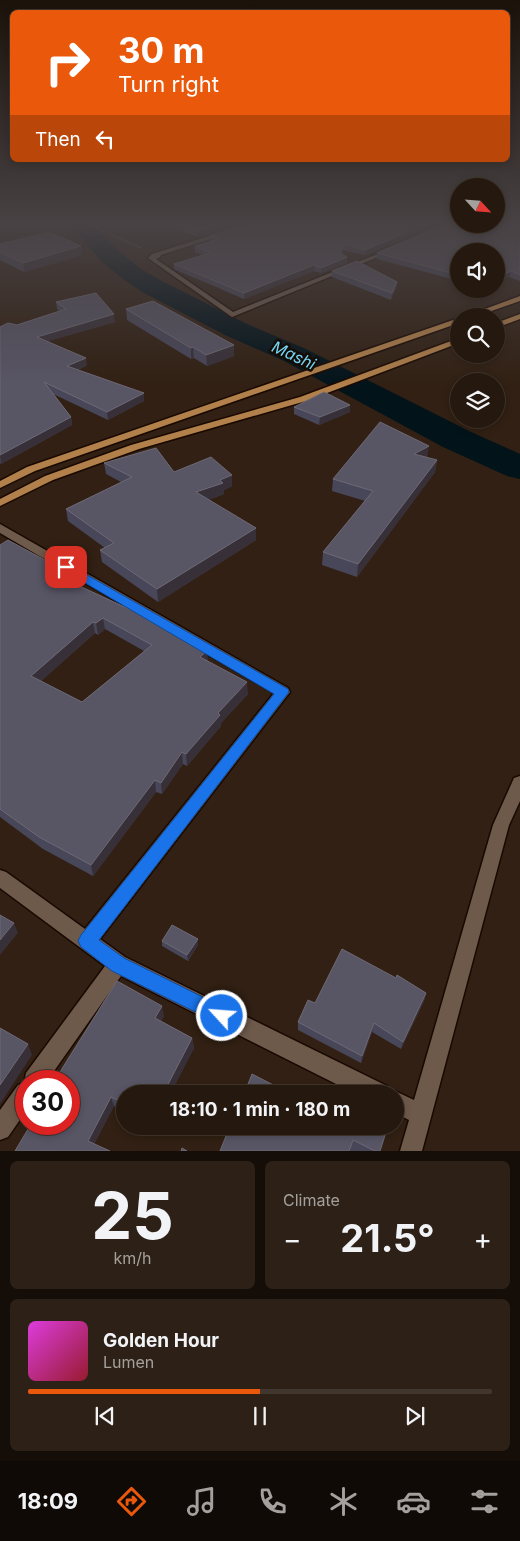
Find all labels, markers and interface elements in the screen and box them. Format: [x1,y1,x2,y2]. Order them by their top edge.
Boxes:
text: 30 m [118,29,204,71]
icon: right [35,30,100,95]
text: Turn right [118,71,219,97]
icon: left [91,125,119,153]
text: Then [35,128,81,151]
north arrow [450,178,505,232]
map controls [450,178,505,428]
button: sound [450,243,505,298]
button: search [450,308,505,363]
water label: Mashi [269,336,320,374]
button: layers [450,373,505,428]
pin [45,546,87,588]
icon: arrive [52,553,80,581]
position arrow [195,989,247,1041]
speed limit sign: 30 [15,1070,80,1135]
text: 18:10 · 1 min · 180 m [170,1098,350,1121]
text: 25 [91,1176,174,1255]
text: Climate [283,1190,340,1210]
text: 21.5° [340,1215,435,1261]
text: − [283,1222,302,1256]
text: + [473,1222,492,1256]
text: km/h [113,1248,152,1268]
text: Golden Hour [103,1329,219,1352]
text: Lumen [103,1352,154,1372]
icon: previous [91,1402,119,1430]
icon: pause [246,1402,274,1430]
icon: next [401,1402,429,1430]
icon: directions [114,1484,149,1519]
icon: music [184,1484,219,1519]
icon: phone [255,1484,290,1519]
icon: climate [326,1484,361,1519]
icon: car [396,1484,431,1519]
icon: filters [467,1484,502,1519]
text: 18:09 [18,1488,78,1514]

